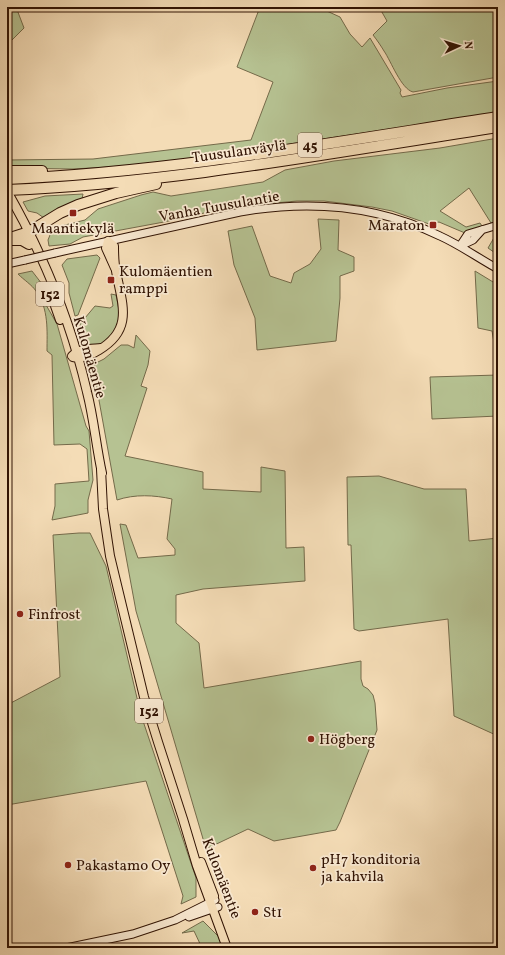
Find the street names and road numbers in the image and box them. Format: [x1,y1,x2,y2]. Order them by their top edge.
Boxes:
road number: 45 [298,133,322,157]
street label: Tuusulanväylä [191,135,288,170]
street label: Vanha Tuusulantie [157,187,281,228]
road number: 152 [36,282,64,306]
street label: Kulomäentie [67,314,110,401]
road number: 152 [135,699,163,723]
street label: Kulomäentie [196,835,246,922]

